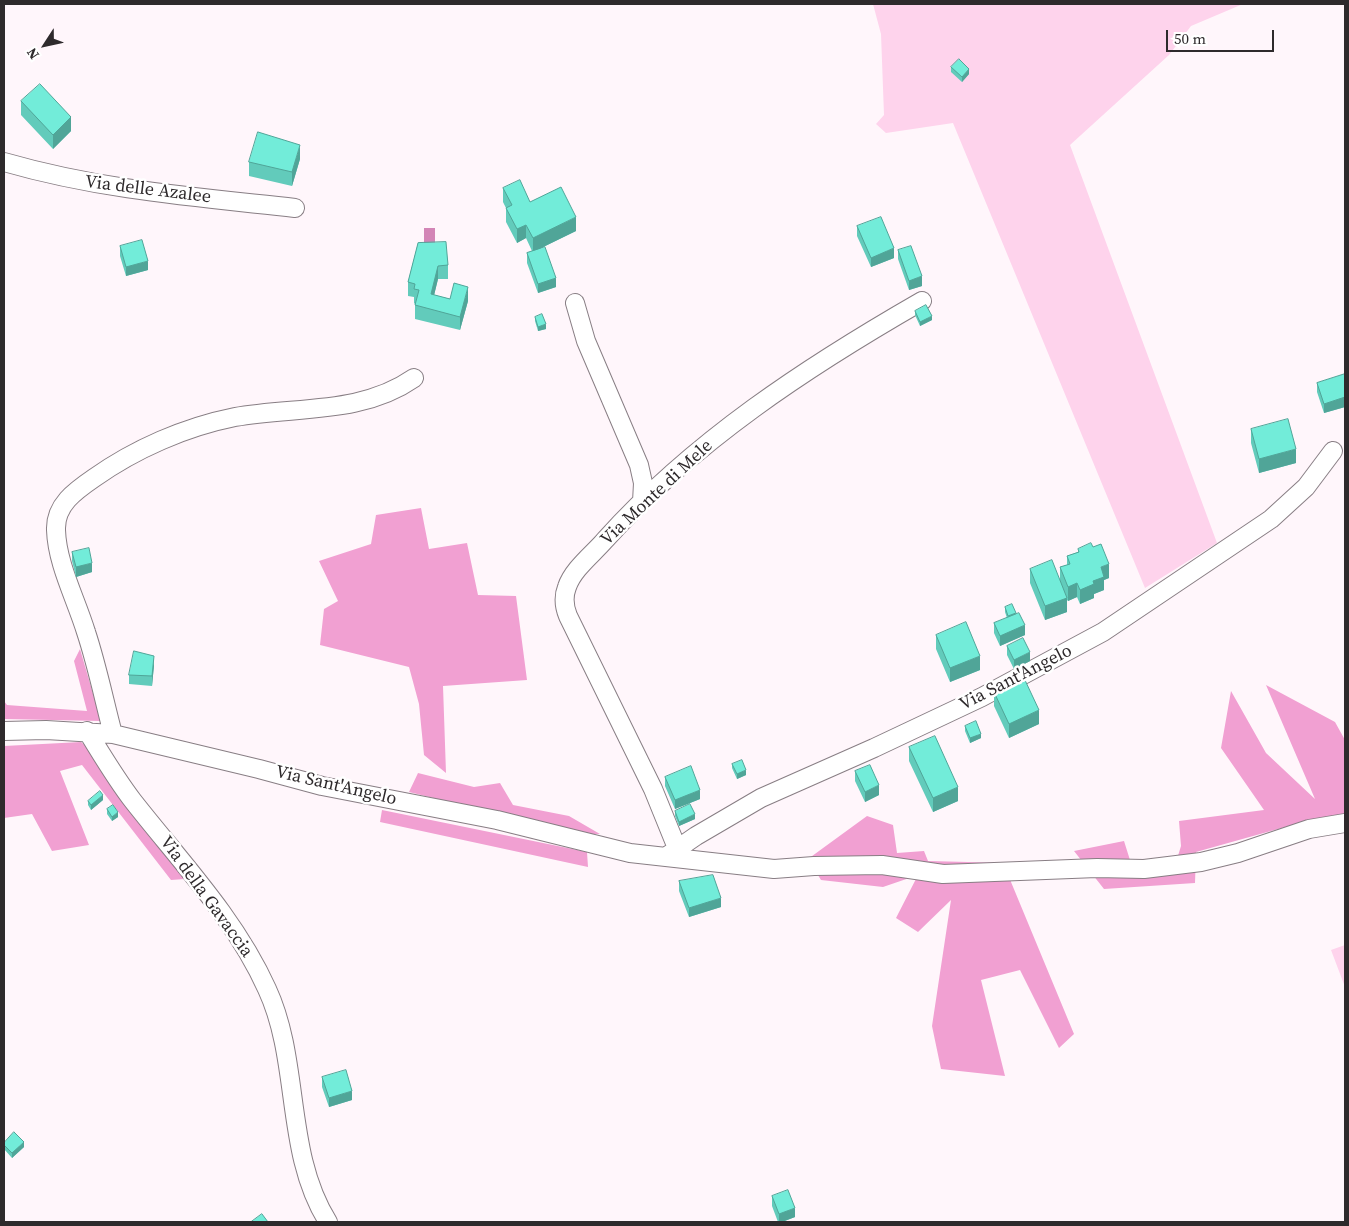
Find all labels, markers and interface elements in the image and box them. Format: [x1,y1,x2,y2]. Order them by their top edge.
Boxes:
north arrow [20,20,70,70]
scale bar [1169,20,1276,52]
text: 50 m [1174,28,1206,49]
text: N [22,44,44,64]
street label: Via delle Azalee [84,172,212,208]
street label: Via Monte di Mele [597,436,717,550]
street label: Via Sant'Angelo [956,640,1076,716]
street label: Via Sant'Angelo [273,762,399,810]
street label: Via della Gavaccia [155,832,257,962]

